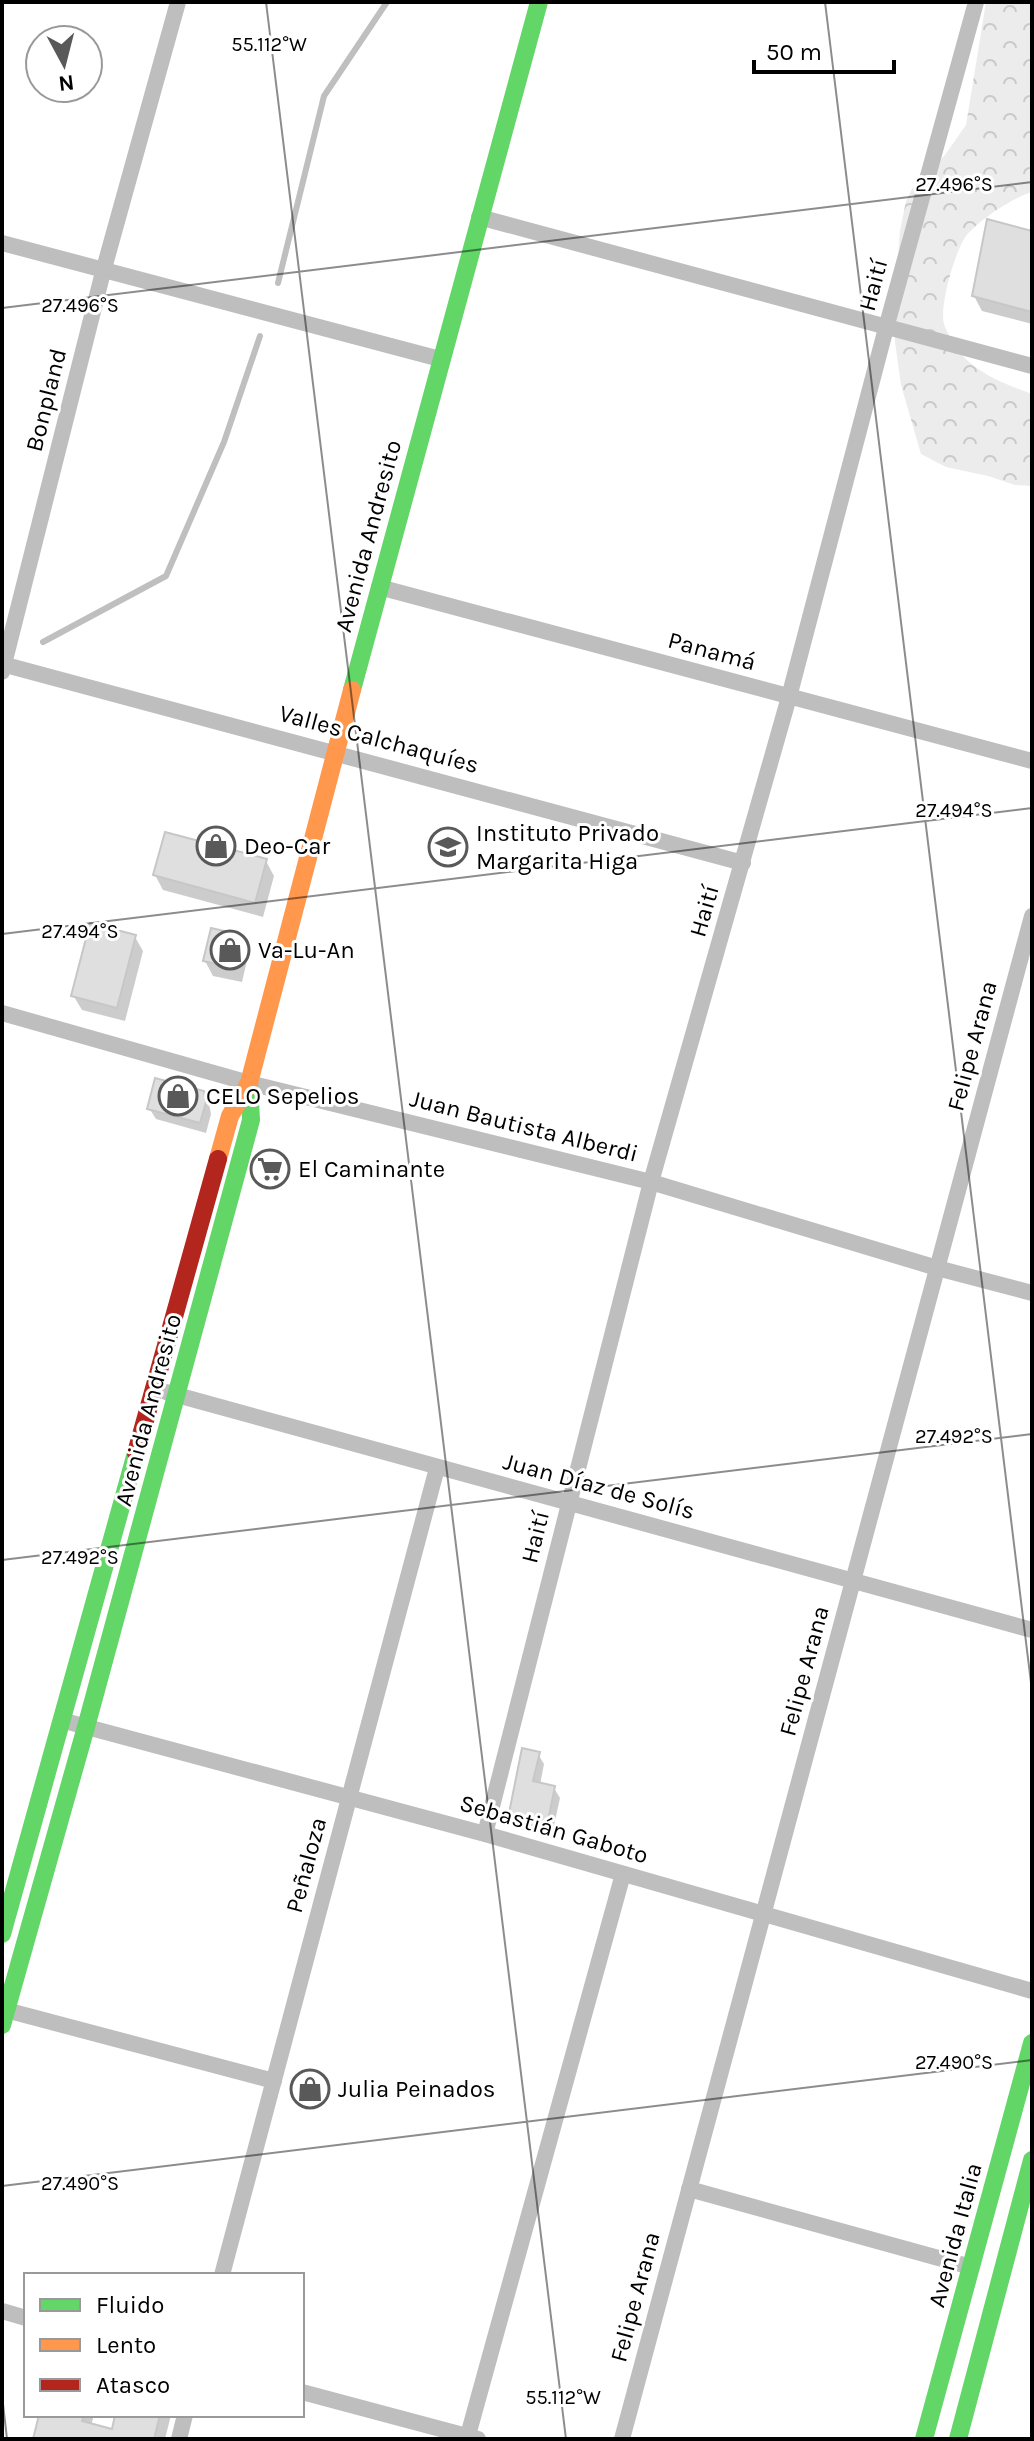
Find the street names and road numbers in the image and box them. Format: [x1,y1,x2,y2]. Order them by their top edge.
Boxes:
street label: Haití [853,255,894,314]
street label: Bonpland [20,346,72,454]
street label: Avenida Andresito [329,437,407,635]
street label: Panamá [665,626,759,676]
street label: Valles Calchaquíes [276,699,482,779]
street label: Haití [683,881,725,940]
street label: Felipe Arana [941,978,1003,1114]
street label: Juan Bautista Alberdi [407,1084,641,1168]
street label: Avenida Andresito [109,1311,187,1509]
street label: Juan Díaz de Solís [500,1447,698,1525]
street label: Haití [515,1507,555,1566]
street label: Felipe Arana [773,1603,835,1739]
street label: Sebastián Gaboto [457,1789,651,1869]
street label: Peñaloza [280,1814,332,1916]
street label: Avenida Italia [922,2160,988,2310]
street label: Felipe Arana [604,2229,666,2365]

